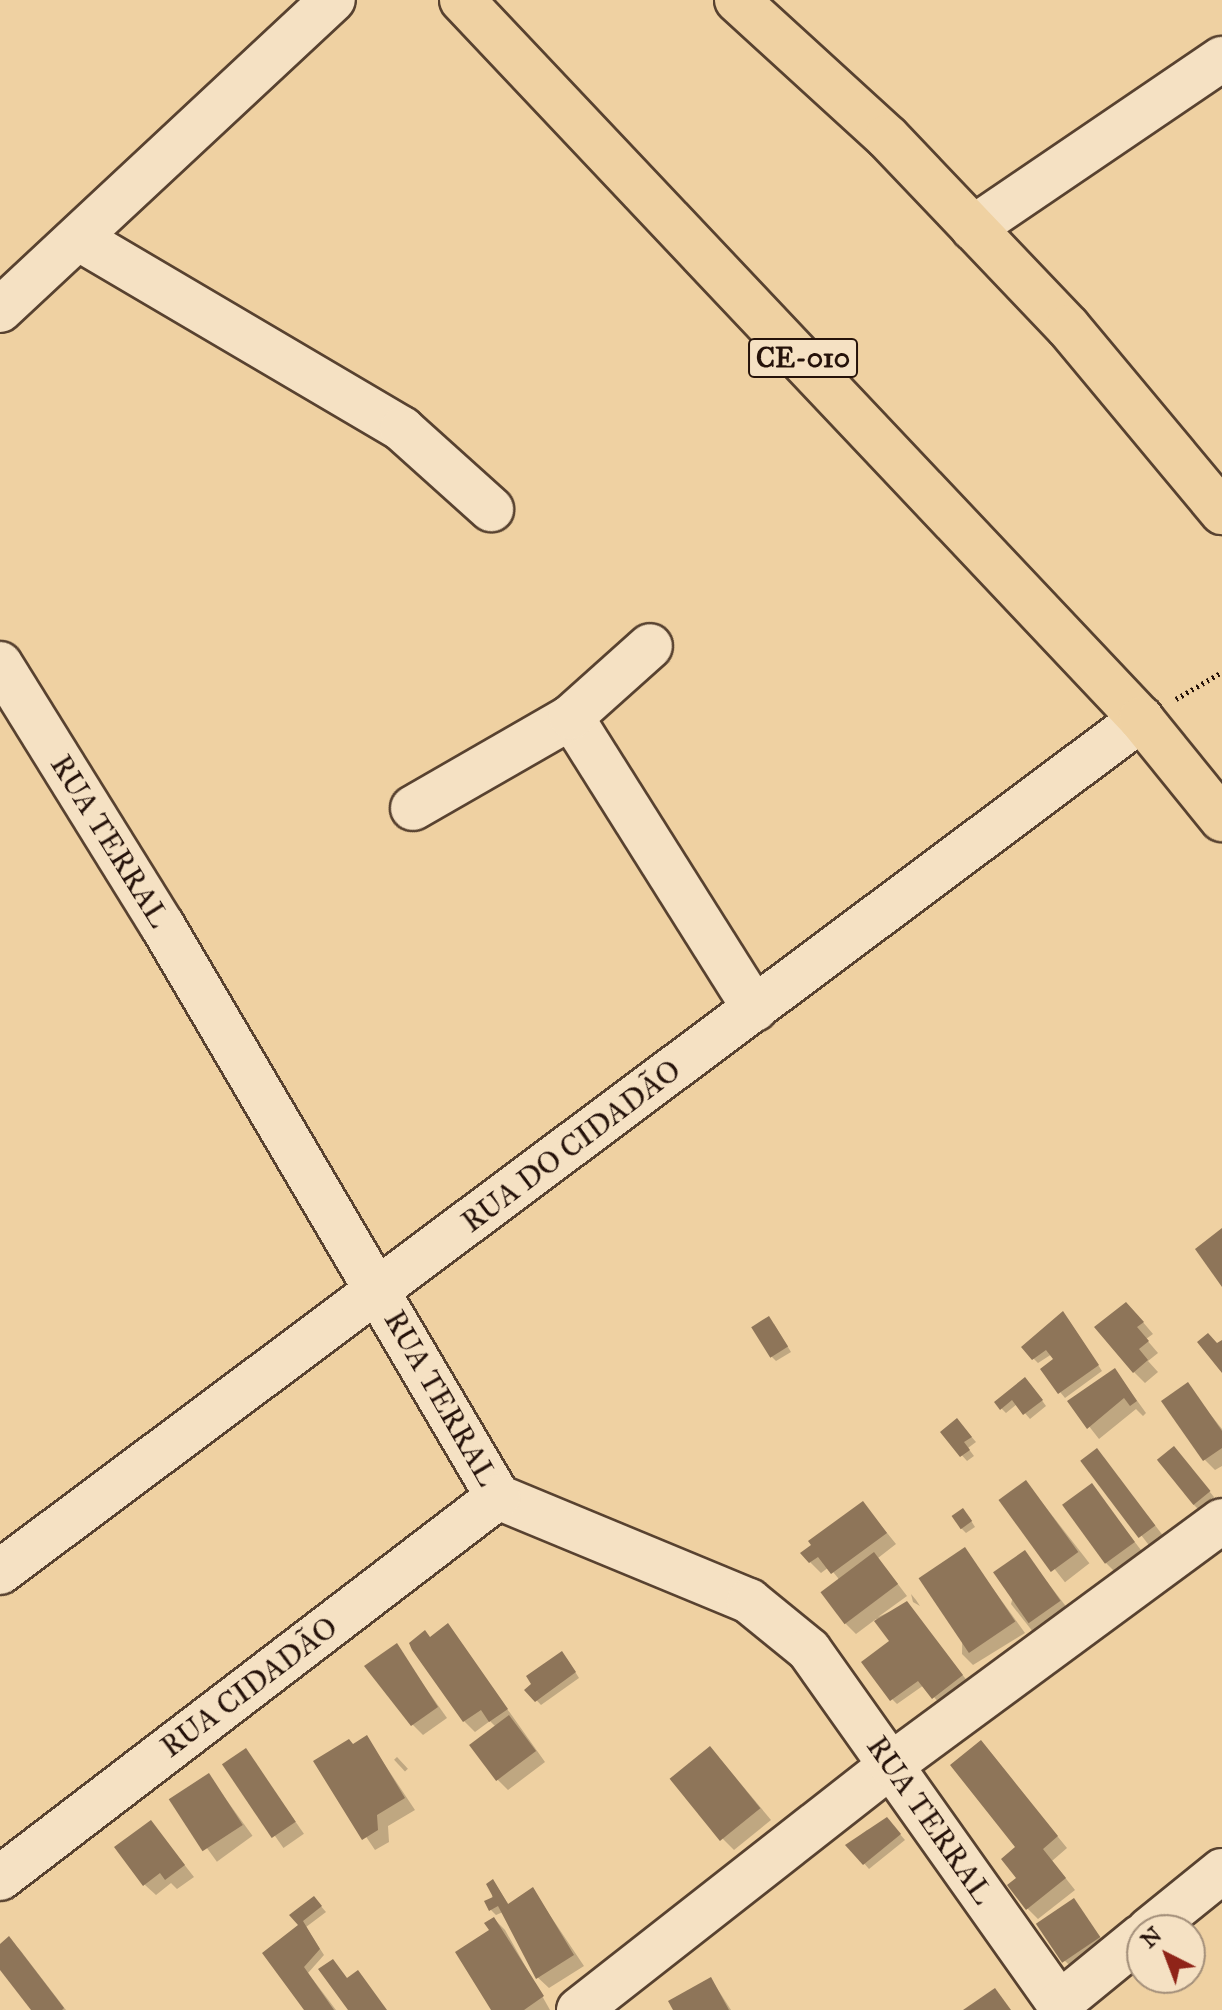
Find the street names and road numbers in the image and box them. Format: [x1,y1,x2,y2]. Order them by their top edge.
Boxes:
road number: CE-010 [747,334,859,382]
street label: RUA TERRAL [43,748,177,934]
street label: RUA DO CIDADÃO [455,1052,687,1240]
street label: RUA TERRAL [376,1304,506,1492]
street label: RUA CIDADÃO [154,1609,344,1765]
street label: RUA TERRAL [859,1729,1001,1911]

